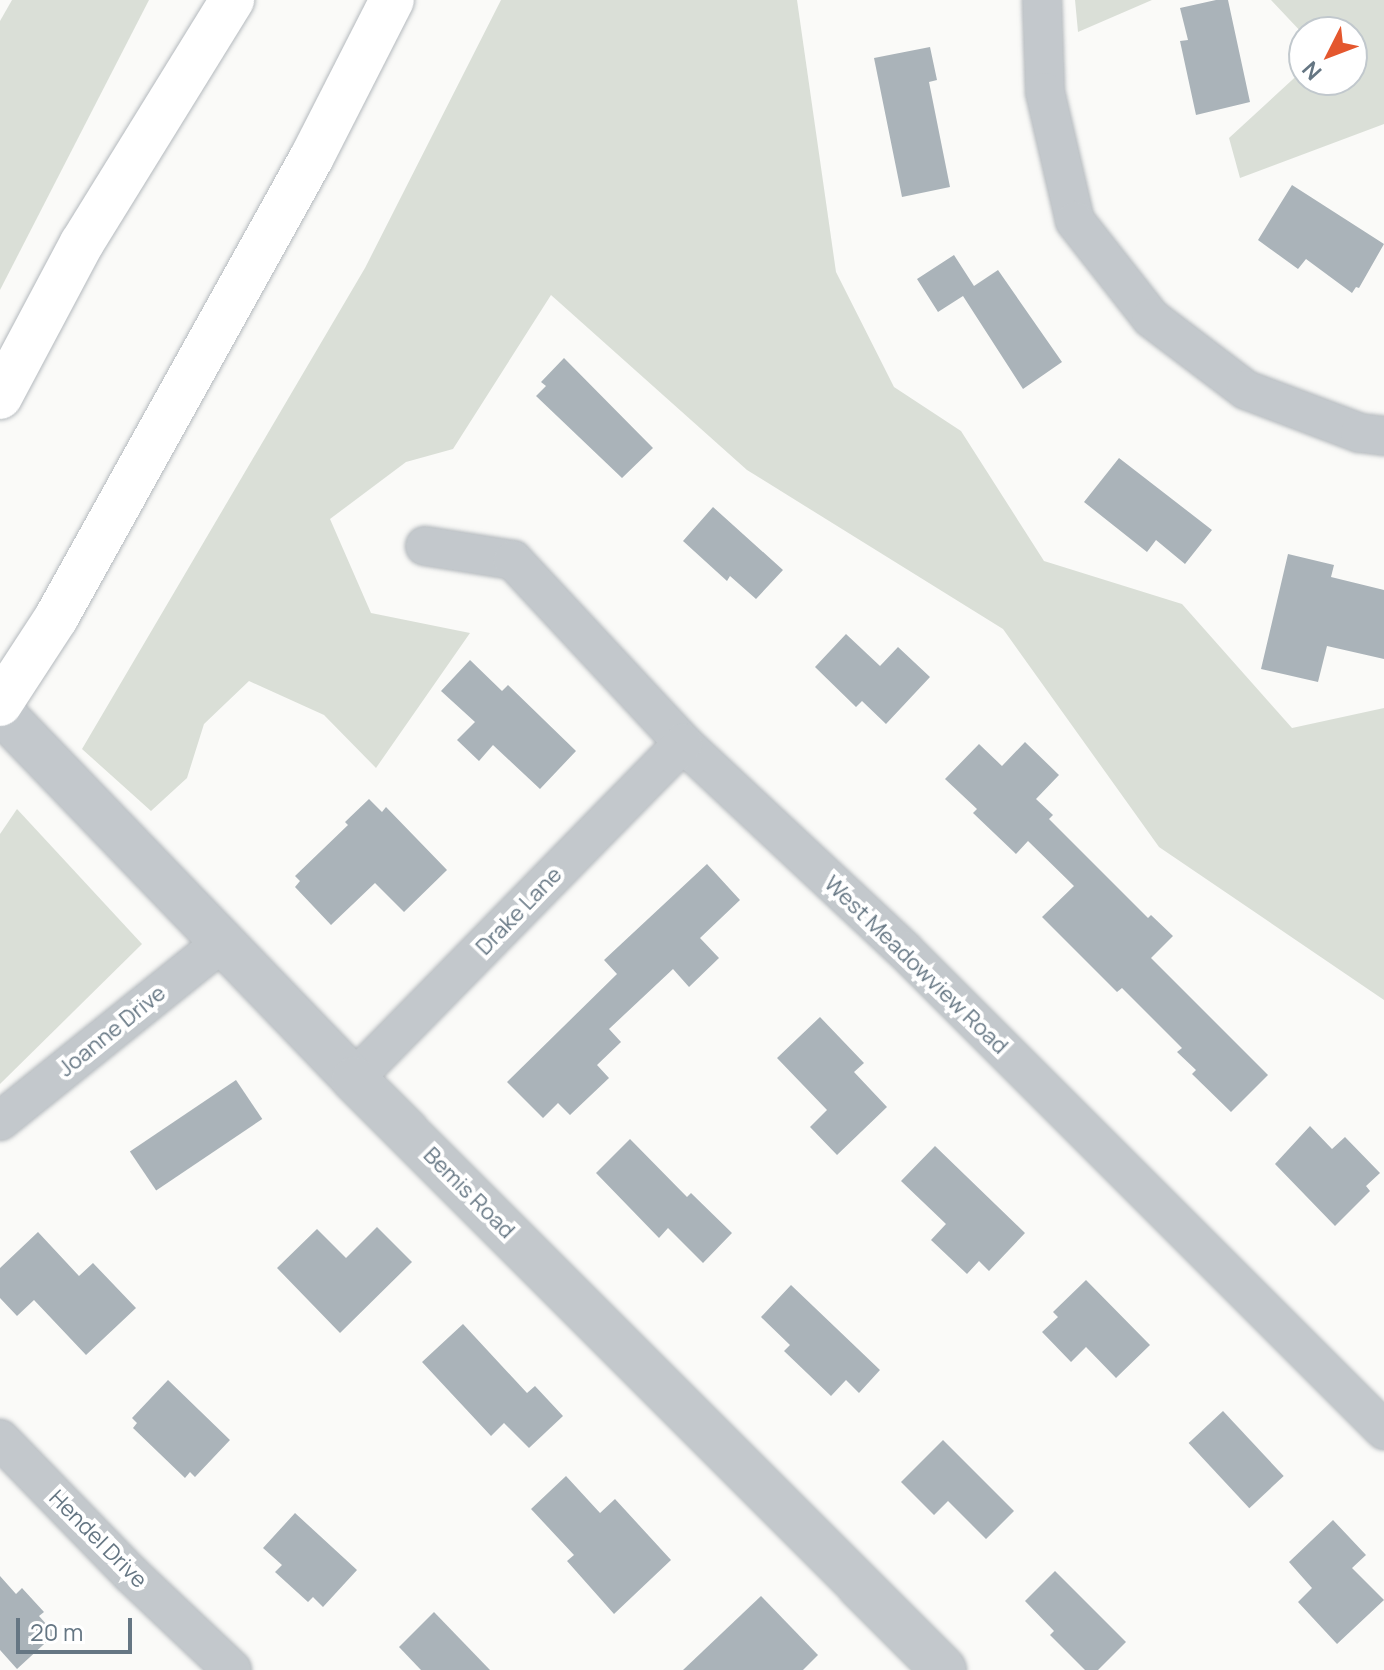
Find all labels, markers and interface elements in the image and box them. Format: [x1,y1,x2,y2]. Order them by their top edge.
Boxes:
north arrow [1288,16,1368,96]
text: N [1295,55,1328,87]
street label: Drake Lane [471,862,567,960]
street label: West Meadowview Road [819,870,1013,1060]
street label: Joanne Drive [53,980,171,1082]
street label: Bemis Road [418,1142,520,1244]
street label: Hendel Drive [44,1485,152,1593]
scale bar [20,1602,136,1652]
text: 20 m [30,1615,83,1648]

